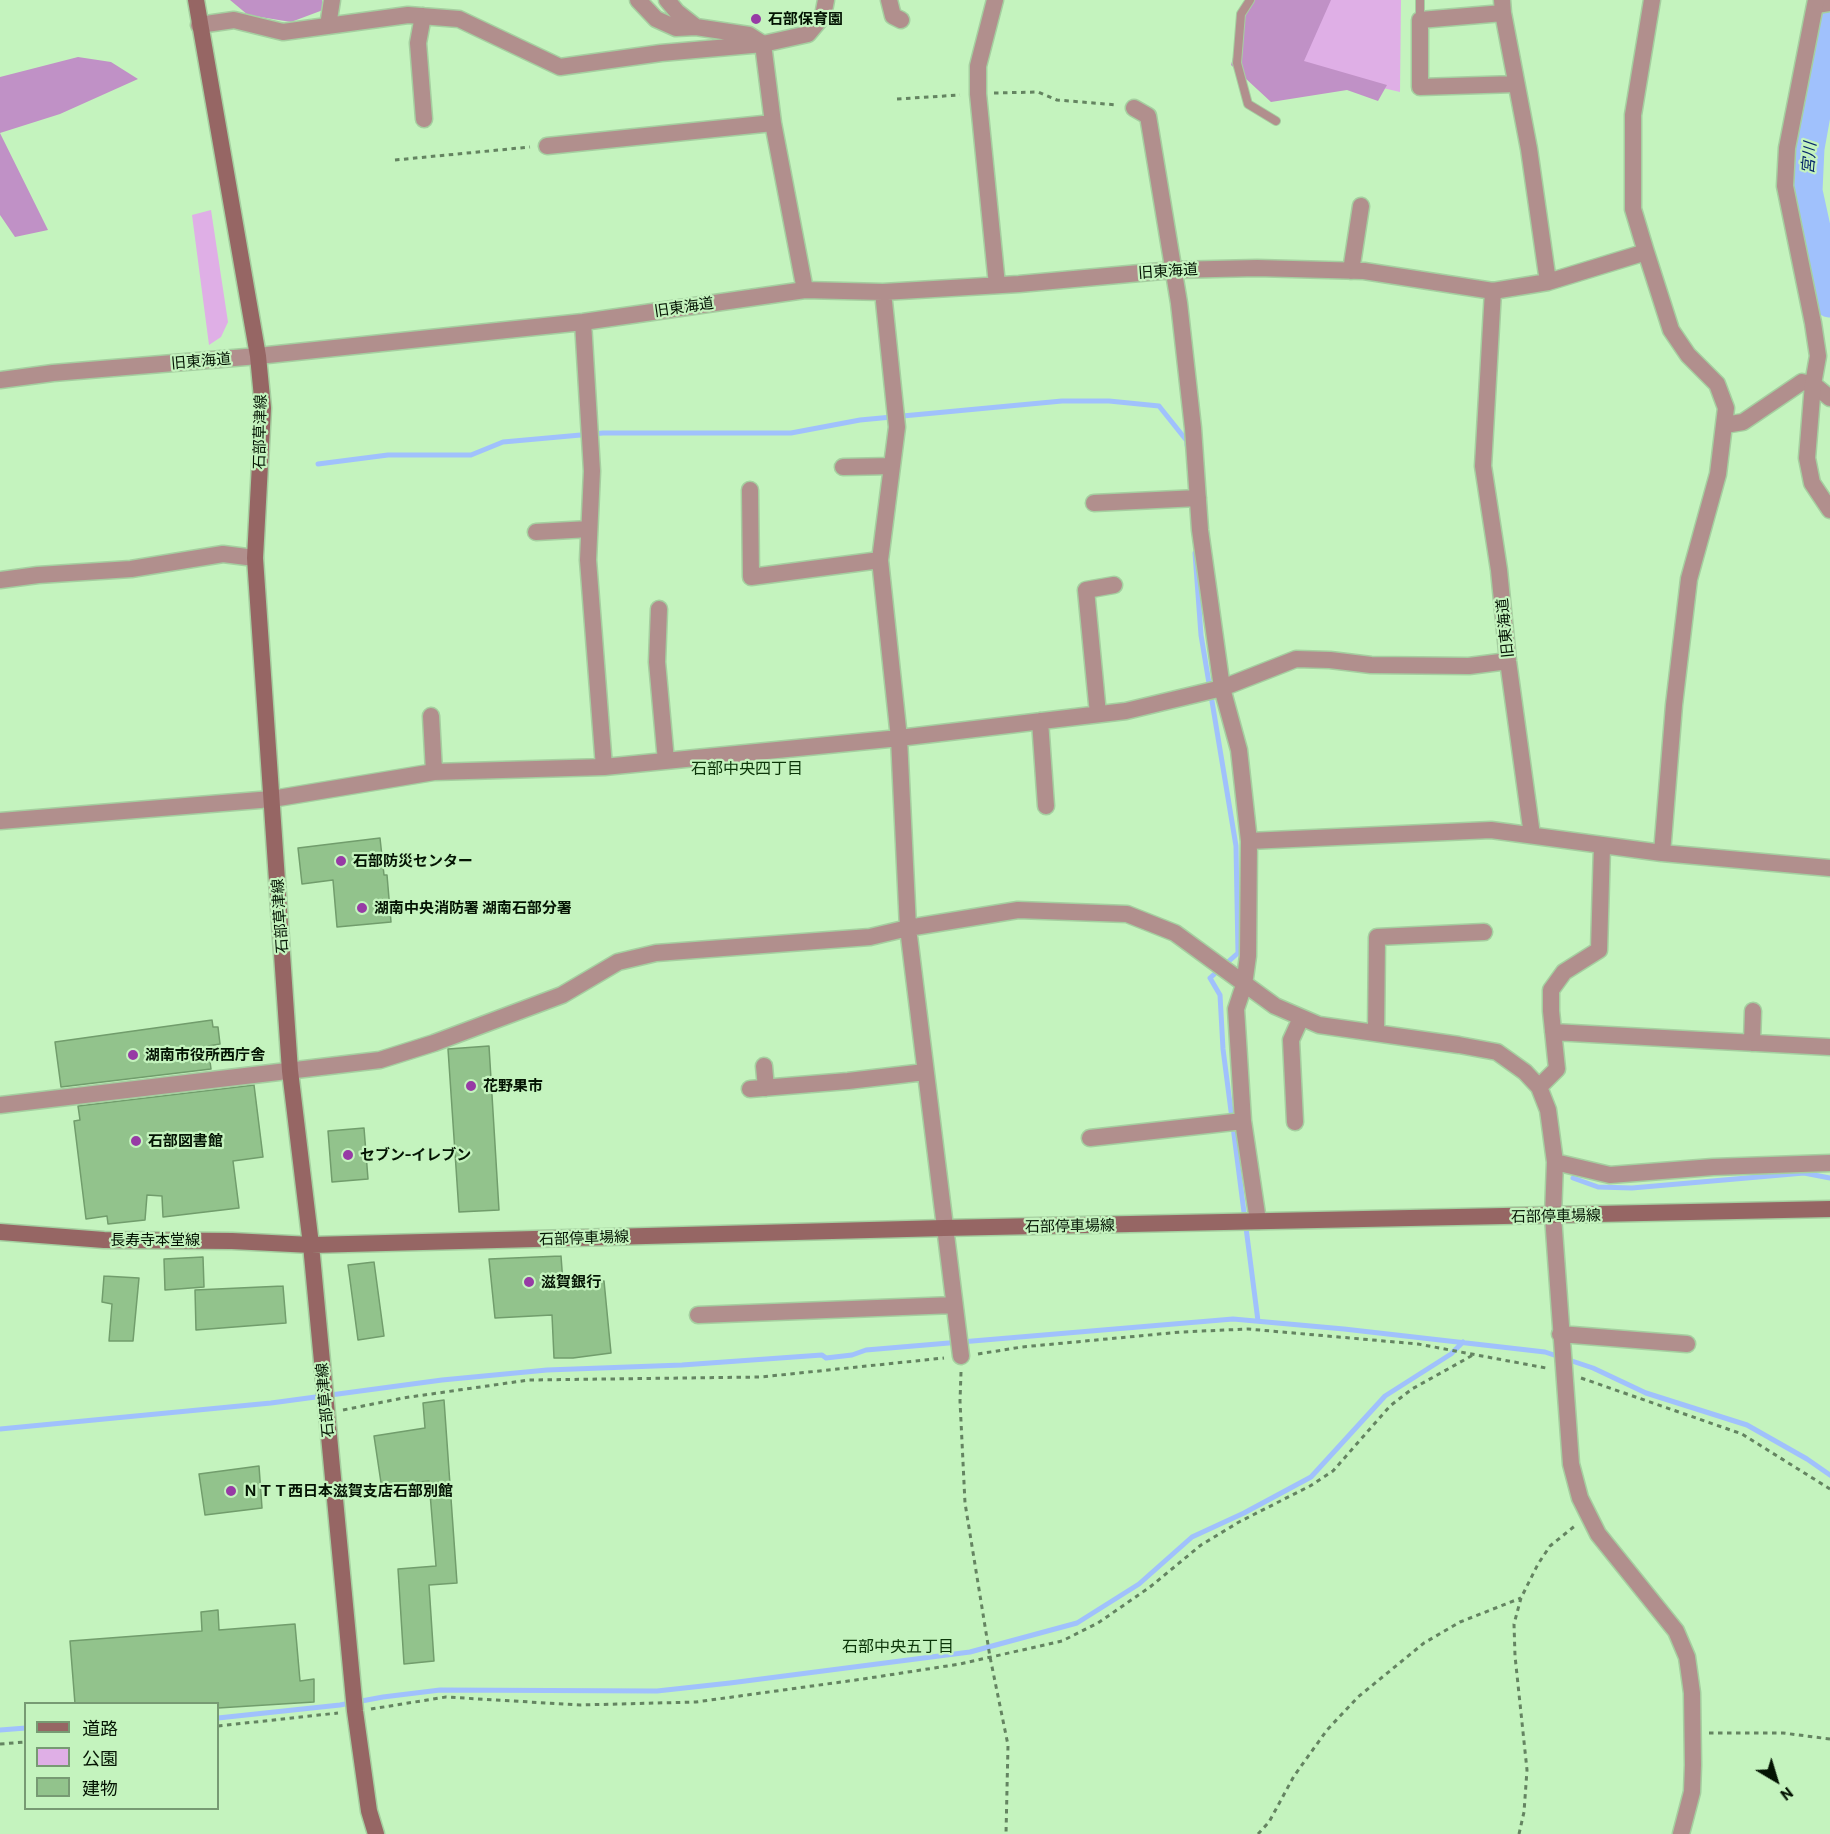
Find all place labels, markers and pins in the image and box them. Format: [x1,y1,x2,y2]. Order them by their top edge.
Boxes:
place label: 石部保育園 [768,10,843,28]
marker: 石部保育園 [749,12,763,26]
place label: 石部防災センター [353,852,473,870]
marker: 石部防災センター [334,854,348,868]
place label: 湖南中央消防署 湖南石部分署 [374,899,572,917]
marker: 湖南中央消防署 湖南石部分署 [355,901,369,915]
place label: 湖南市役所西庁舎 [145,1046,265,1064]
marker: 湖南市役所西庁舎 [126,1048,140,1062]
place label: 花野果市 [483,1077,543,1095]
marker: 花野果市 [464,1079,478,1093]
place label: 石部図書館 [148,1132,223,1150]
marker: 石部図書館 [129,1134,143,1148]
place label: セブン-イレブン [360,1146,471,1164]
marker: セブン-イレブン [341,1148,355,1162]
place label: 滋賀銀行 [541,1273,601,1291]
marker: 滋賀銀行 [522,1275,536,1289]
place label: ＮＴＴ西日本滋賀支店石部別館 [243,1482,453,1500]
marker: ＮＴＴ西日本滋賀支店石部別館 [224,1484,238,1498]

